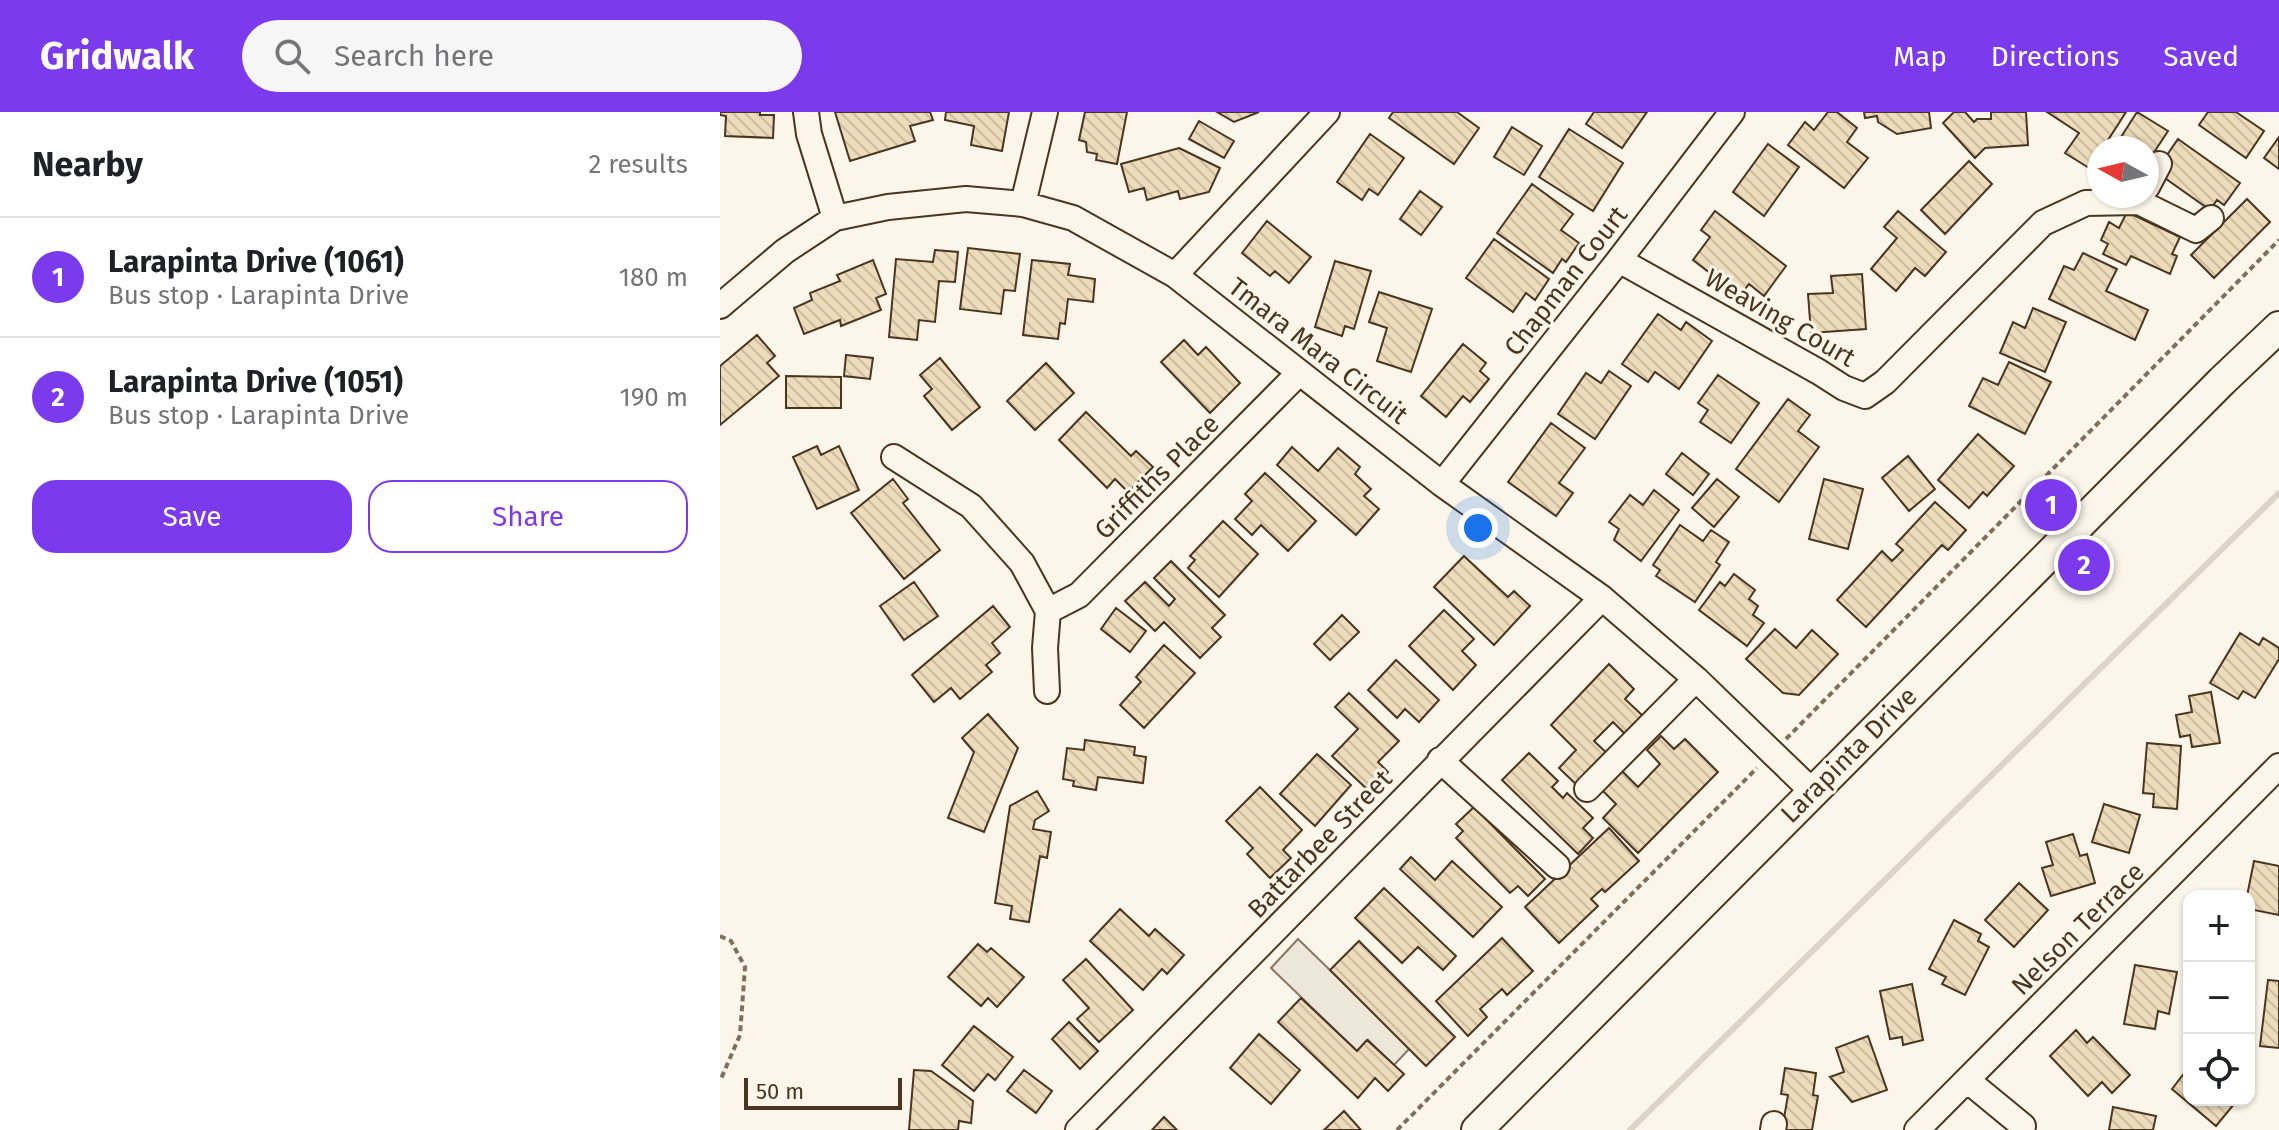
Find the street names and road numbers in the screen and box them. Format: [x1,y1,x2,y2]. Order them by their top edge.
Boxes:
street label: Chapman Court [1498,199,1634,362]
street label: Weaving Court [1699,262,1861,374]
street label: Tmara Mara Circuit [1222,271,1414,431]
street label: Griffiths Place [1088,408,1226,546]
street label: Larapinta Drive [1775,681,1923,829]
street label: Battarbee Street [1241,763,1399,925]
street label: Nelson Terrace [2005,856,2151,1002]

